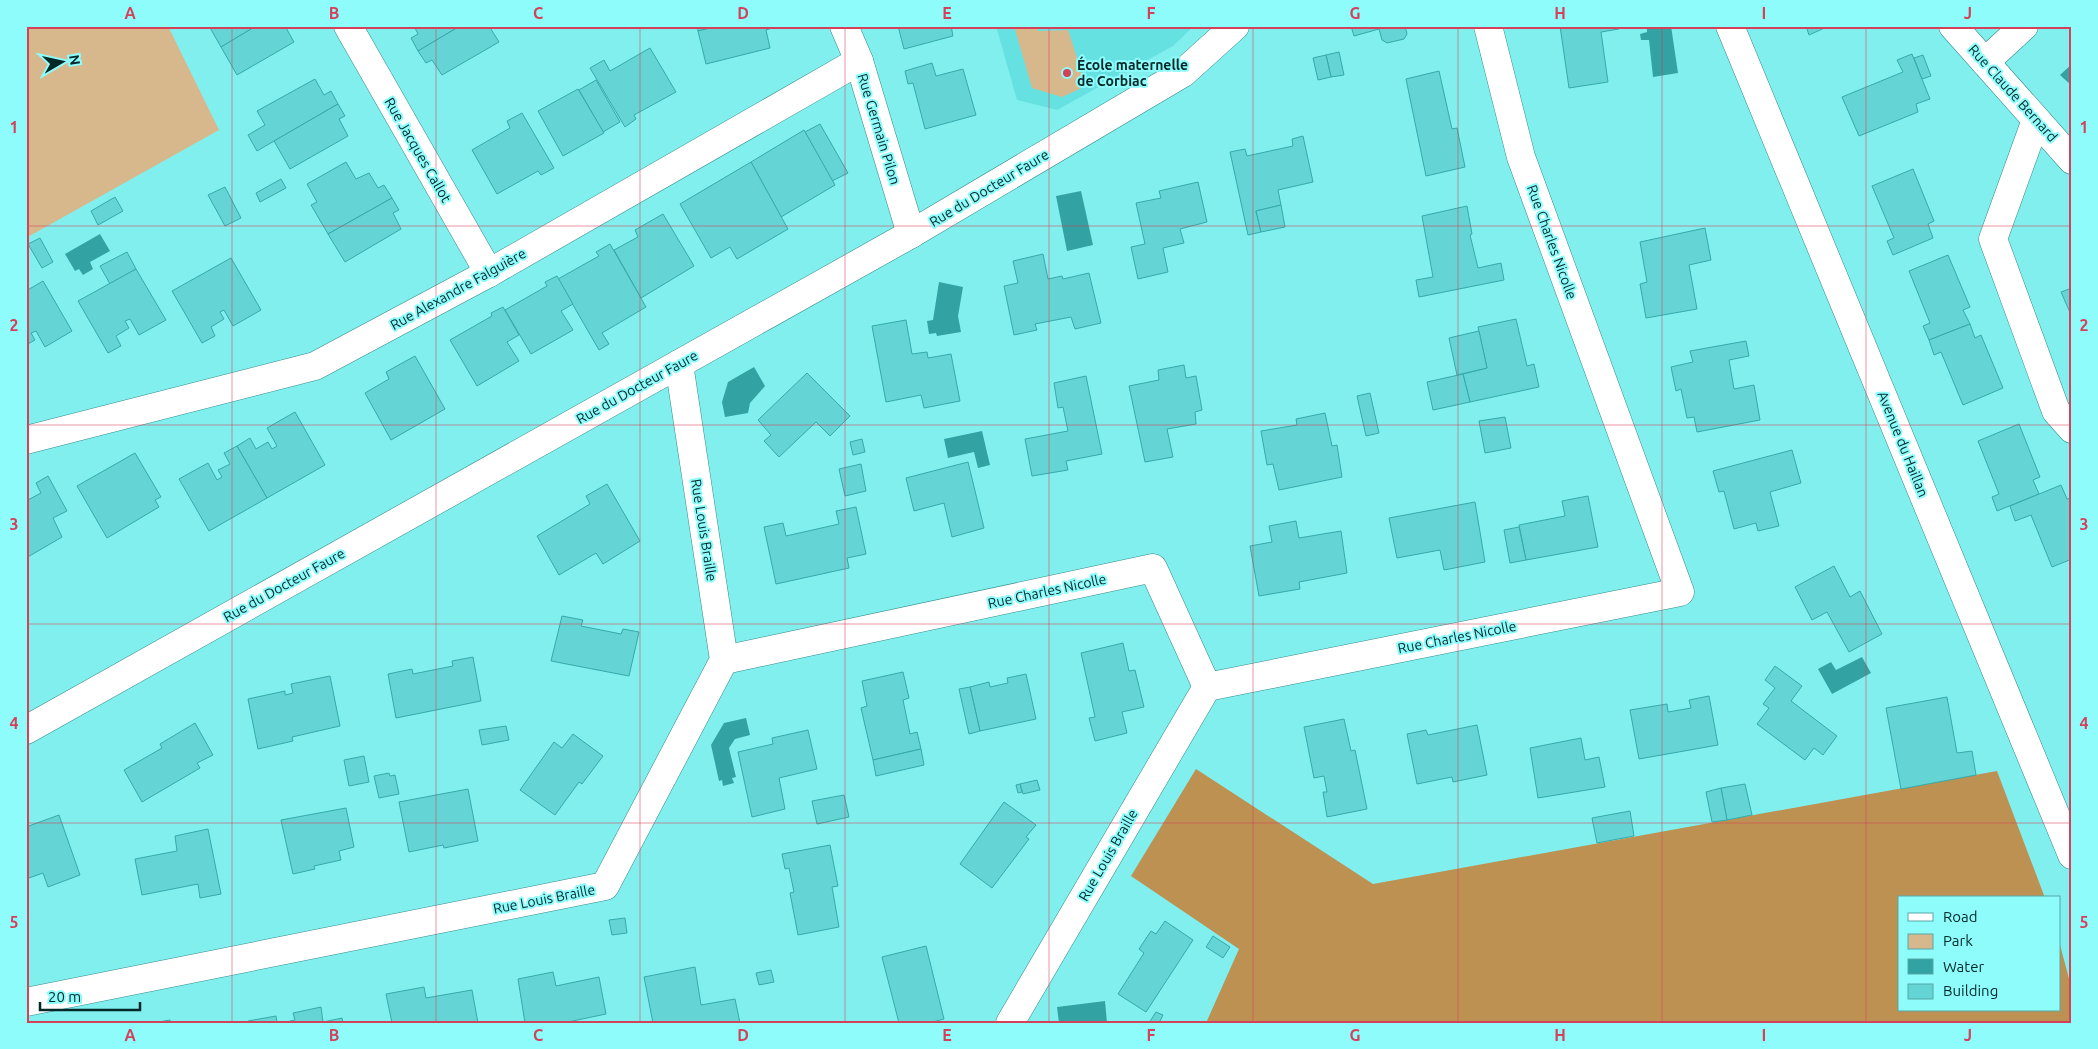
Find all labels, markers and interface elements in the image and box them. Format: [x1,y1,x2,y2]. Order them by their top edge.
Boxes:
text: A [124,4,136,22]
text: B [329,4,339,22]
text: C [533,4,543,22]
text: D [737,4,749,22]
text: E [942,4,952,22]
text: F [1147,4,1156,22]
text: G [1349,4,1361,22]
text: H [1554,4,1566,22]
text: I [1762,4,1766,22]
text: J [1964,4,1972,22]
north arrow [38,38,88,88]
street label: Rue Claude Bernard [1965,41,2061,145]
text: N [66,54,84,66]
place label: École maternelle de Corbiac [1077,56,1188,89]
marker: École maternelle de Corbiac [1061,67,1073,79]
street label: Rue Germain Pilon [854,71,904,187]
street label: Rue Jacques Callot [382,95,455,206]
text: 1 [9,118,19,136]
text: 1 [2079,118,2089,136]
street label: Rue du Docteur Faure [926,146,1052,230]
street label: Rue Charles Nicolle [1524,183,1580,301]
street label: Rue Alexandre Falguière [387,245,529,333]
text: 2 [9,316,19,334]
text: 2 [2079,316,2089,334]
street label: Rue du Docteur Faure [573,347,701,427]
street label: Avenue du Haillan [1874,389,1932,499]
street label: Rue Louis Braille [688,478,720,582]
text: 3 [9,515,19,533]
text: 3 [2079,515,2089,533]
street label: Rue du Docteur Faure [220,545,348,625]
street label: Rue Charles Nicolle [986,571,1108,611]
street label: Rue Charles Nicolle [1396,618,1518,656]
text: 4 [9,714,19,732]
text: 4 [2079,714,2089,732]
street label: Rue Louis Braille [1075,806,1141,904]
street label: Rue Louis Braille [492,881,596,917]
legend [1898,896,2060,1012]
text: Road [1943,908,1978,925]
text: 5 [9,913,19,931]
text: 5 [2079,913,2089,931]
text: Park [1943,932,1973,949]
text: Water [1943,958,1984,975]
scale bar [40,979,140,1011]
text: Building [1943,982,1998,999]
text: 20 m [48,988,81,1005]
text: A [124,1026,136,1044]
text: B [329,1026,339,1044]
text: C [533,1026,543,1044]
text: D [737,1026,749,1044]
text: E [942,1026,952,1044]
text: F [1147,1026,1156,1044]
text: G [1349,1026,1361,1044]
text: H [1554,1026,1566,1044]
text: I [1762,1026,1766,1044]
text: J [1964,1026,1972,1044]

